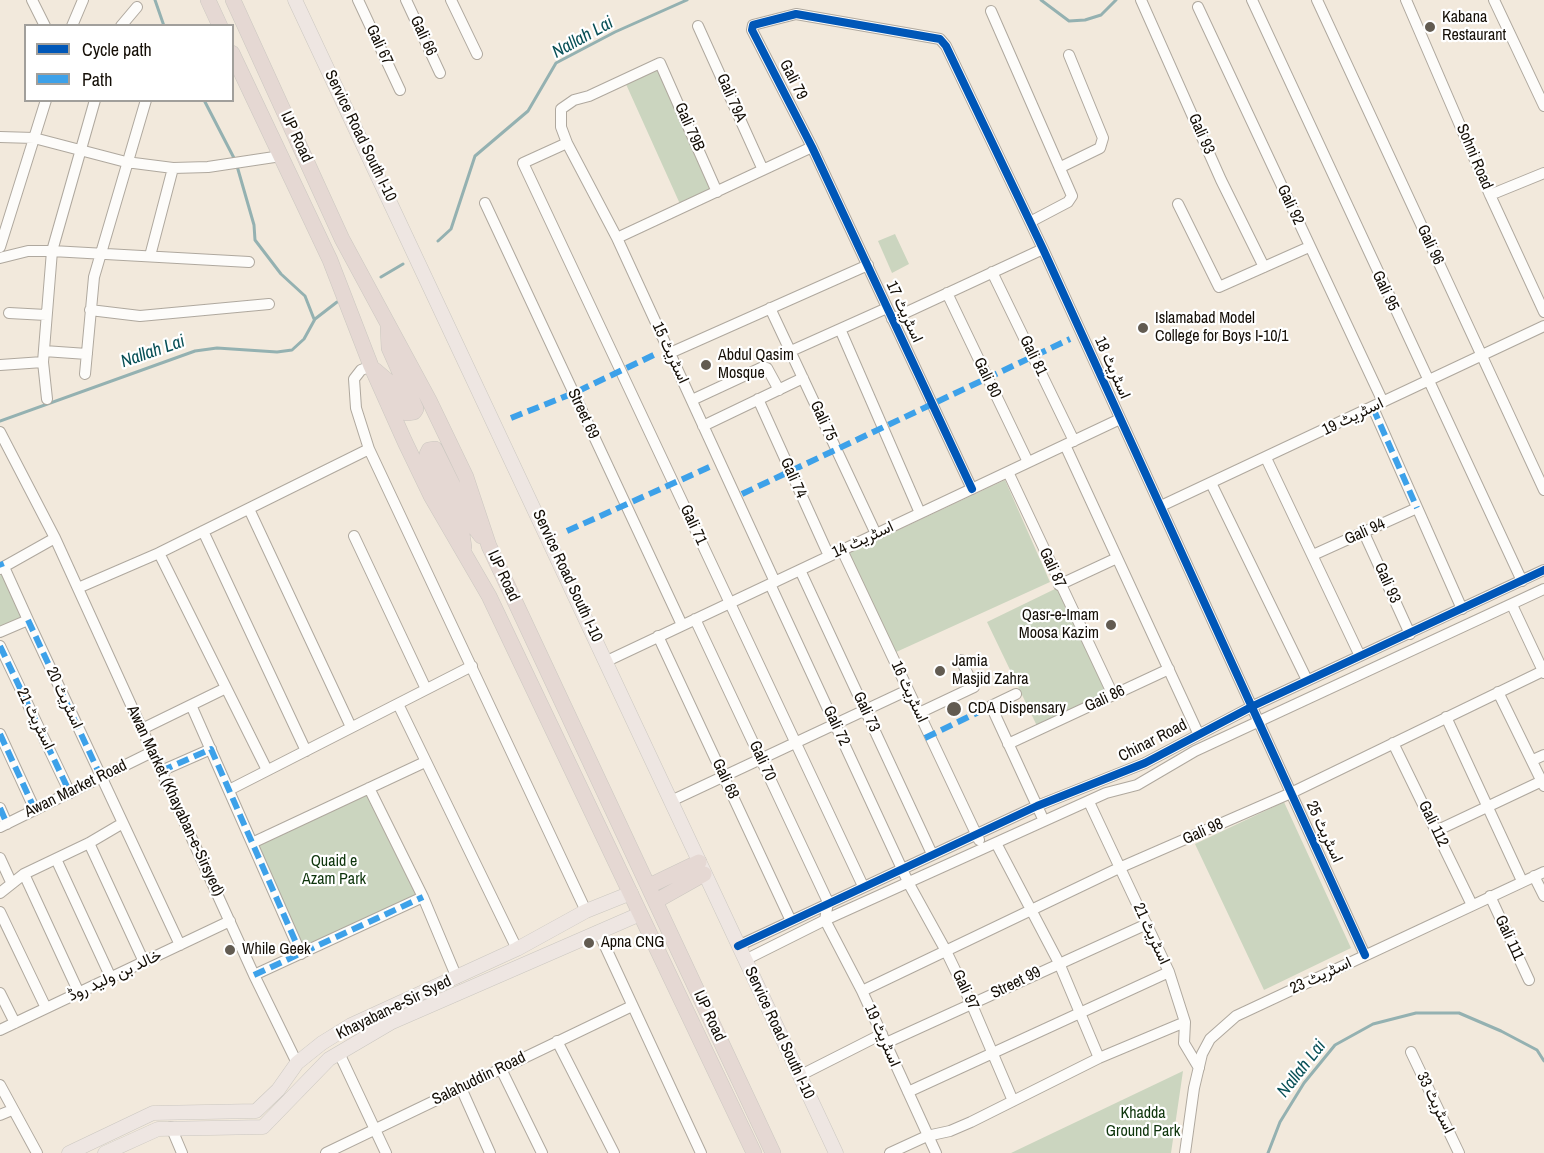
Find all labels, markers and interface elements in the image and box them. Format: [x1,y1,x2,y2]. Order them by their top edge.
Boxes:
place label: Kabana Restaurant [1442,8,1506,46]
water label: Nallah Lai [549,12,617,64]
street label: Gali 66 [405,13,441,59]
marker: Kabana Restaurant [1423,20,1437,34]
street label: Gali 67 [361,22,397,68]
legend [24,24,234,102]
text: Cycle path [82,37,152,62]
street label: Gali 79 [775,57,811,103]
text: Path [82,67,112,92]
street label: Service Road South I-10 [320,67,400,205]
street label: Gali 79A [712,71,750,125]
street label: Gali 79B [670,100,708,154]
street label: IJP Road [276,108,316,166]
street label: Gali 93 [1184,111,1218,157]
street label: Sohni Road [1452,121,1496,193]
street label: Gali 92 [1272,182,1308,228]
street label: Gali 96 [1412,222,1448,268]
street label: Gali 95 [1367,268,1403,314]
street label: اسٹریٹ 17 [881,278,927,346]
place label: Islamabad Model College for Boys I-10/1 [1155,309,1288,347]
street label: اسٹریٹ 15 [647,319,693,387]
marker: Islamabad Model College for Boys I-10/1 [1136,321,1150,335]
water label: Nallah Lai [118,331,188,373]
street label: Gali 81 [1015,333,1051,379]
street label: اسٹریٹ 18 [1090,334,1134,402]
place label: Abdul Qasim Mosque [718,346,794,384]
street label: Gali 80 [969,355,1005,401]
marker: Abdul Qasim Mosque [699,358,713,372]
street label: Street 69 [563,386,603,442]
street label: اسٹریٹ 19 [1319,394,1387,440]
street label: Gali 75 [805,398,841,444]
street label: Gali 74 [776,455,810,501]
street label: Gali 71 [675,502,711,548]
street label: Service Road South I-10 [528,507,606,645]
street label: Gali 94 [1342,515,1388,549]
street label: اسٹریٹ 14 [829,517,897,563]
street label: Gali 87 [1034,545,1070,591]
street label: IJP Road [483,547,523,605]
street label: Gali 93 [1370,560,1404,606]
place label: Qasr-e-Imam Moosa Kazim [1019,606,1099,644]
marker: Qasr-e-Imam Moosa Kazim [1104,618,1118,632]
place label: Jamia Masjid Zahra [952,652,1029,690]
street label: اسٹریٹ 16 [886,658,932,726]
street label: اسٹریٹ 20 [41,664,87,732]
marker: Jamia Masjid Zahra [933,664,947,678]
street label: Gali 86 [1082,681,1128,717]
street label: اسٹریٹ 21 [12,685,58,753]
street label: Gali 73 [848,689,884,735]
place label: CDA Dispensary [968,699,1066,719]
marker: CDA Dispensary [945,700,963,718]
street label: Awan Market (Khayaban-e-Sirsyed) [122,703,228,899]
street label: Gali 72 [818,703,854,749]
street label: Chinar Road [1116,716,1190,766]
street label: Gali 70 [744,738,780,784]
street label: Awan Market Road [22,756,130,822]
street label: Gali 68 [707,756,743,802]
street label: اسٹریٹ 25 [1301,798,1347,866]
street label: Gali 112 [1414,798,1452,850]
street label: Gali 98 [1180,815,1226,849]
park label: Quaid e Azam Park [302,852,366,890]
street label: اسٹریٹ 21 [1128,900,1174,968]
street label: Gali 111 [1490,912,1528,964]
place label: Apna CNG [601,933,664,953]
marker: Apna CNG [582,936,596,950]
place label: While Geek [242,940,311,960]
marker: While Geek [223,943,237,957]
street label: خالد بن ولید روڈ [65,946,165,1006]
street label: اسٹریٹ 23 [1287,953,1355,999]
street label: Street 99 [988,963,1044,1003]
street label: Service Road South I-10 [740,964,818,1102]
street label: Gali 97 [947,967,983,1013]
street label: Khayaban-e-Sir Syed [333,972,455,1044]
street label: IJP Road [689,987,729,1045]
street label: اسٹریٹ 19 [860,1002,904,1070]
water label: Nallah Lai [1273,1036,1331,1102]
street label: Salahuddin Road [429,1048,529,1110]
street label: اسٹریٹ 33 [1412,1069,1458,1137]
park label: Khadda Ground Park [1106,1104,1180,1142]

